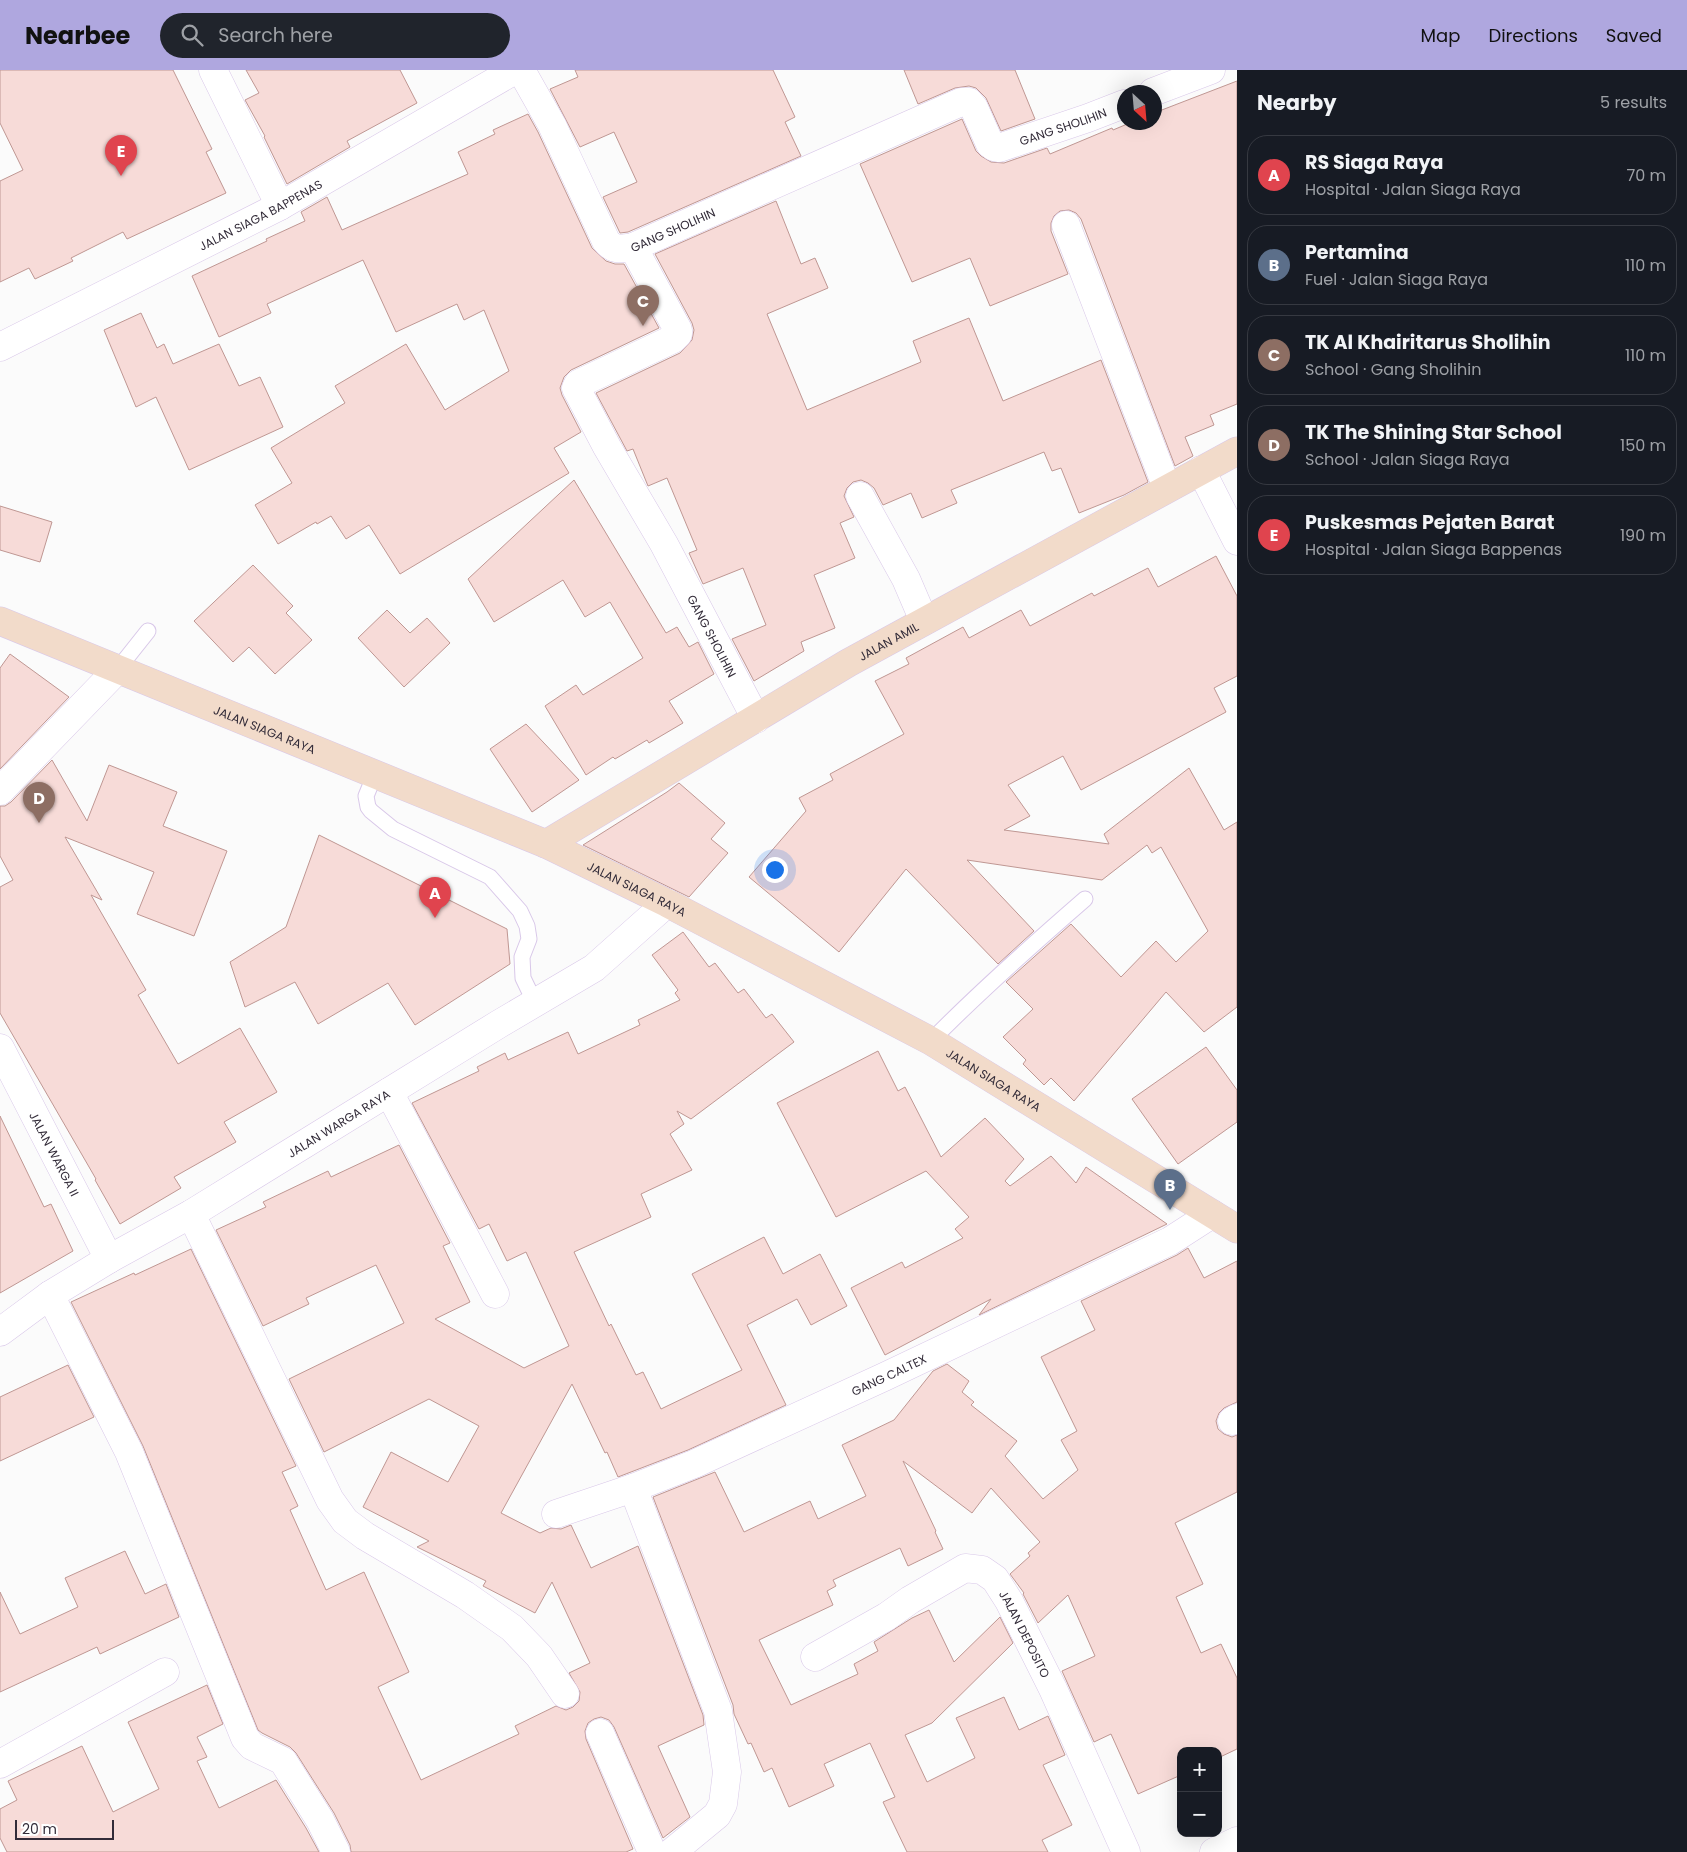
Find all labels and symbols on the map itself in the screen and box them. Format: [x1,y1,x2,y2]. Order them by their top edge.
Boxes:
north arrow [1117,85,1162,130]
street label: GANG SHOLIHIN [1017,103,1109,149]
pin: E [105,135,137,176]
street label: JALAN SIAGA BAPPENAS [196,175,325,254]
street label: GANG SHOLIHIN [628,203,718,256]
pin: C [627,285,659,326]
street label: GANG SHOLIHIN [684,592,741,680]
street label: JALAN AMIL [855,618,921,664]
street label: JALAN SIAGA RAYA [211,701,318,758]
pin: D [23,782,55,823]
street label: JALAN SIAGA RAYA [584,857,689,920]
your location [762,857,788,883]
pin: A [419,877,451,918]
street label: JALAN SIAGA RAYA [943,1044,1045,1115]
street label: JALAN WARGA RAYA [284,1085,393,1161]
street label: JALAN WARGA II [26,1108,84,1199]
pin: B [1154,1169,1186,1210]
street label: GANG CALTEX [848,1350,929,1399]
street label: JALAN DEPOSITO [996,1587,1054,1681]
scale bar [15,1817,114,1840]

